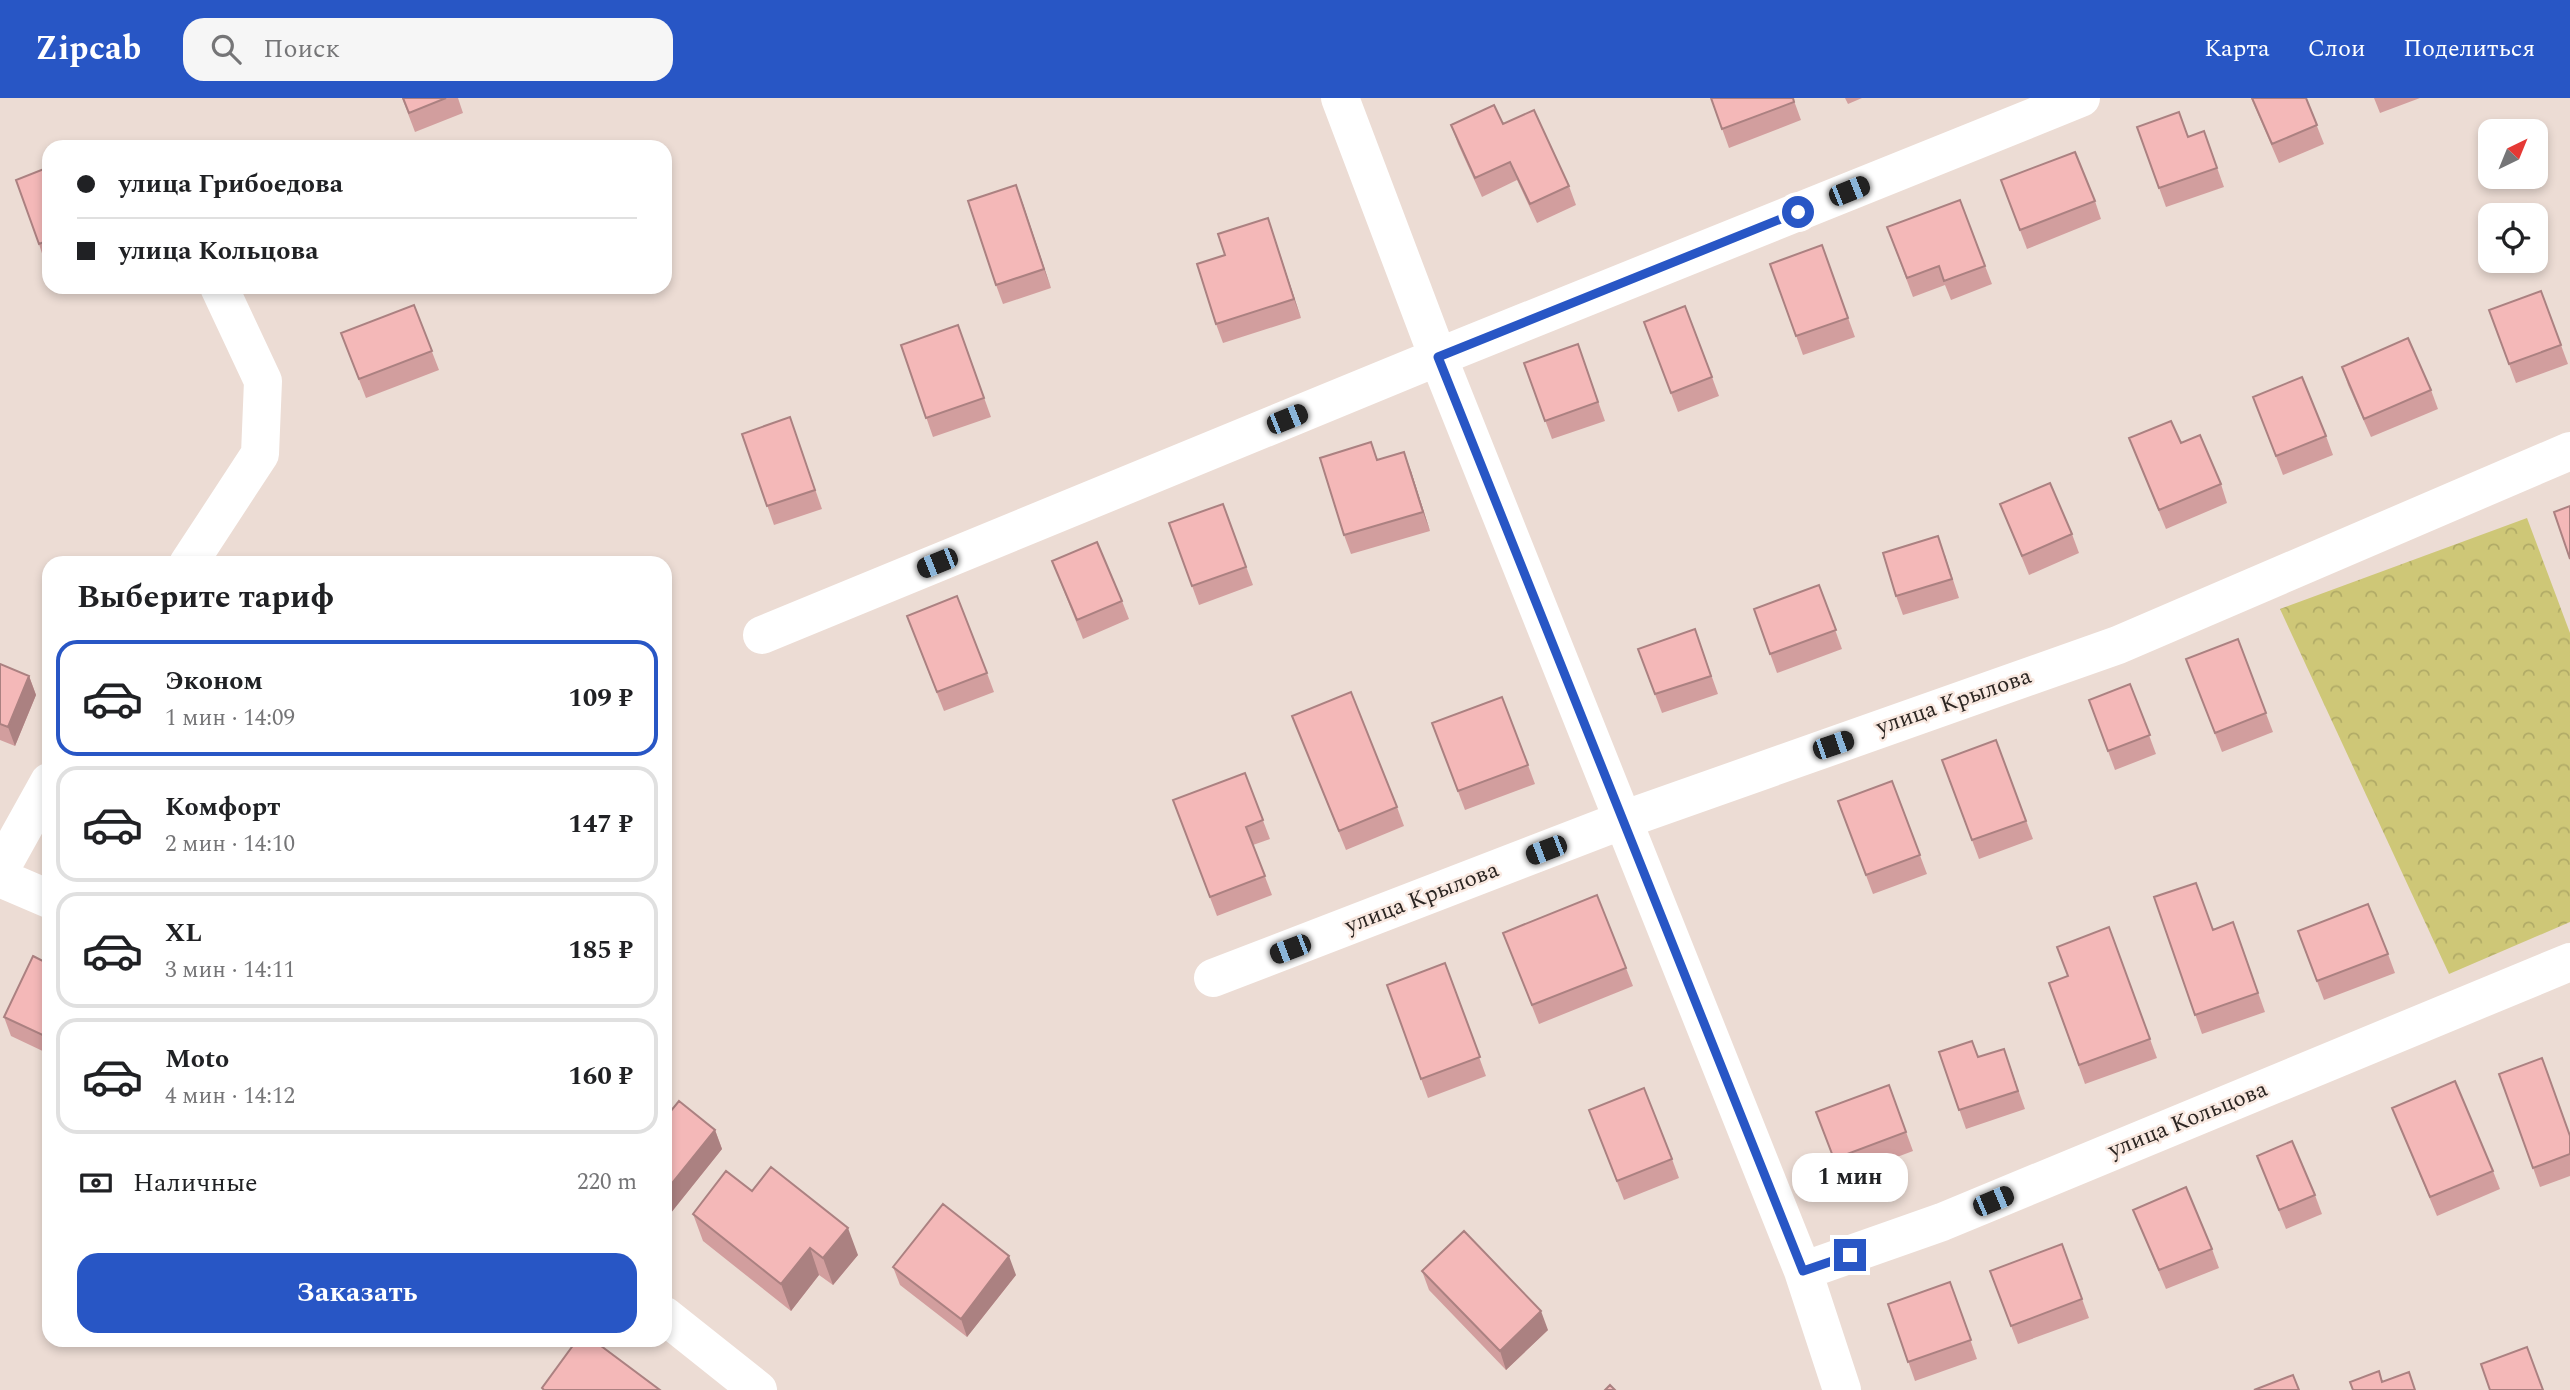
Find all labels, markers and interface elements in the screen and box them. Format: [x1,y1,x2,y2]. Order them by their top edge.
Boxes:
search box [183,18,673,81]
text: Zipcab [35,24,141,74]
text: Поиск [263,29,340,69]
icon: search [207,30,245,68]
text: Карта [2204,31,2270,67]
text: Слои [2308,31,2365,67]
text: Поделиться [2403,31,2535,67]
north arrow [2478,119,2548,189]
map controls [2478,119,2548,273]
text: улица Грибоедова [119,164,343,204]
car [1826,173,1873,209]
route start [1782,196,1814,228]
button: locate [2478,203,2548,273]
text: улица Кольцова [119,231,319,271]
car [1264,401,1311,437]
car [914,545,961,581]
text: Выберите тариф [77,573,334,622]
street label: улица Крылова [1871,659,2037,745]
text: Эконом [165,661,263,701]
icon: car [81,667,144,730]
text: 109 ₽ [568,678,633,718]
text: 1 мин · 14:09 [165,701,295,736]
car [1810,728,1857,762]
text: Комфорт [165,787,280,827]
icon: car [81,793,144,856]
text: 147 ₽ [568,804,633,844]
text: 2 мин · 14:10 [165,827,295,862]
car [1523,833,1570,867]
street label: улица Крылова [1339,853,1504,944]
text: XL [165,913,202,953]
icon: car [81,919,144,982]
text: 185 ₽ [568,930,633,970]
car [1267,932,1314,966]
text: 3 мин · 14:11 [165,953,295,988]
text: Moto [165,1039,229,1079]
icon: car [81,1045,144,1108]
text: 160 ₽ [568,1056,633,1096]
street label: улица Кольцова [2102,1072,2273,1168]
text: 4 мин · 14:12 [165,1079,295,1114]
callout: 1 мин [1792,1154,1908,1202]
text: 1 мин [1818,1160,1882,1195]
text: Наличные [133,1163,258,1203]
icon: cash [77,1164,115,1202]
text: 220 m [577,1165,637,1200]
car [1970,1183,2017,1219]
route end [1834,1239,1866,1271]
button: Заказать [77,1253,637,1333]

